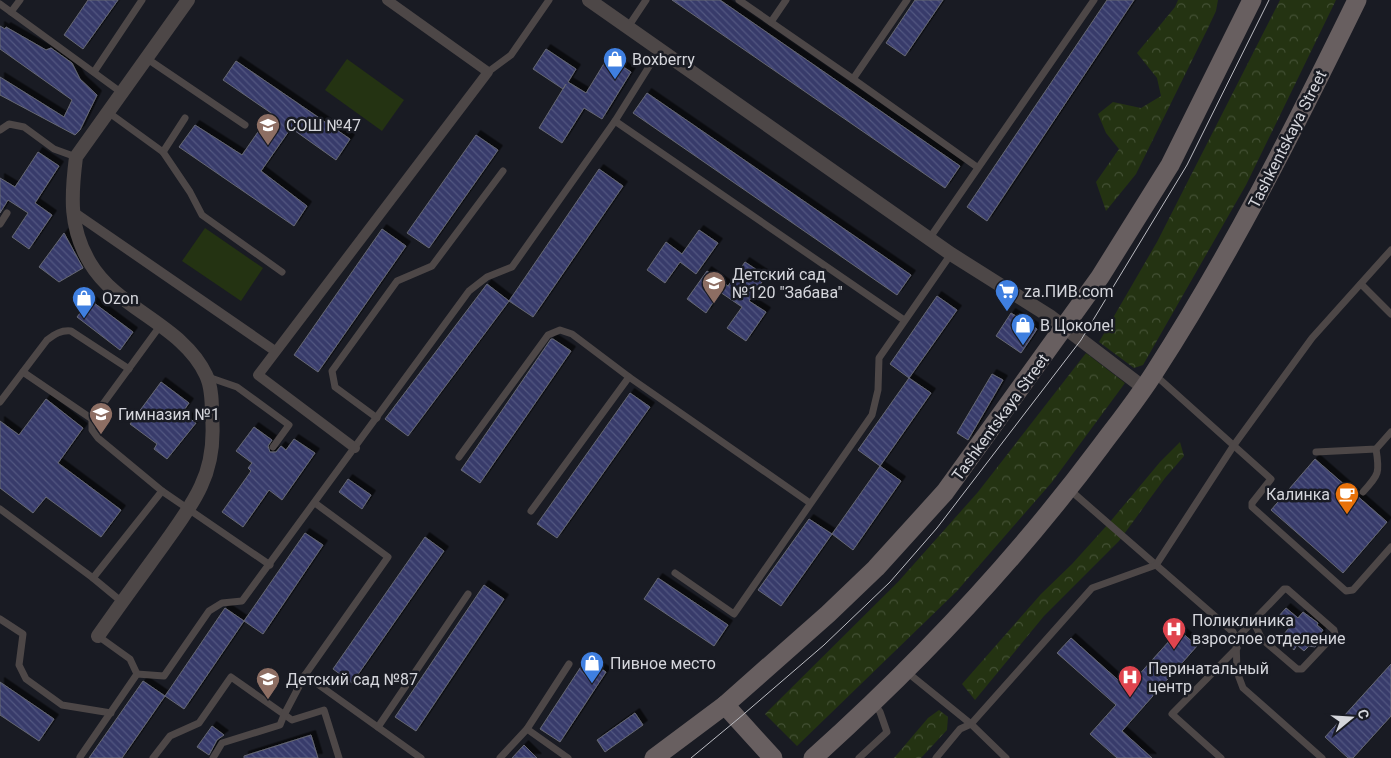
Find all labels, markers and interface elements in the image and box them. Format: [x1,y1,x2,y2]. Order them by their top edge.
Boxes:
shop icon: Boxberry [602,46,628,80]
place label: Boxberry [632,50,695,69]
street label: Tashkentskaya Street [1244,67,1330,211]
school or university icon: СОШ №47 [255,112,281,146]
place label: СОШ №47 [286,116,361,135]
place label: Детский сад №120 "Забава" [732,265,843,302]
school or university icon: Детский сад №120 "Забава" [701,270,727,304]
supermarket icon: za.ПИВ.com [994,278,1020,312]
place label: za.ПИВ.com [1024,282,1113,301]
shop icon: Ozon [71,285,97,319]
place label: Ozon [102,289,139,308]
shop icon: В Цоколе! [1010,312,1036,346]
place label: В Цоколе! [1040,316,1114,335]
street label: Tashkentskaya Street [948,350,1053,484]
school or university icon: Гимназия №1 [88,401,114,435]
place label: Гимназия №1 [118,405,220,424]
cafe icon: Калинка [1334,481,1360,515]
place label: Калинка [1266,485,1330,504]
place label: Поликлиника взрослое отделение [1192,611,1345,648]
hospital icon: Поликлиника взрослое отделение [1161,616,1187,650]
shop icon: Пивное место [579,650,605,684]
place label: Пивное место [610,654,716,673]
place label: Перинатальный центр [1148,659,1269,696]
hospital icon: Перинатальный центр [1117,664,1143,698]
school or university icon: Детский сад №87 [255,666,281,700]
place label: Детский сад №87 [286,670,418,689]
north arrow [1326,693,1376,743]
text: С [1354,707,1372,721]

